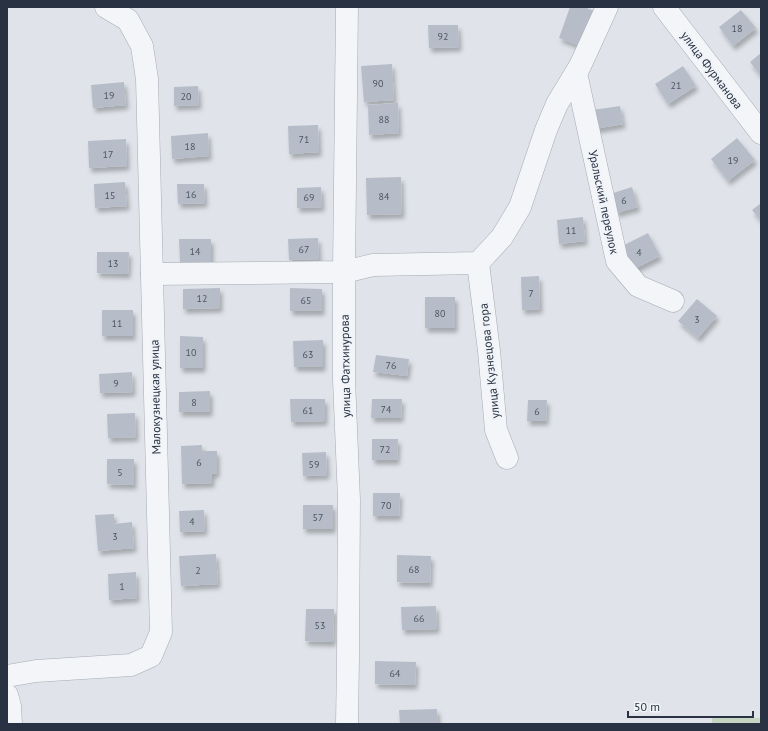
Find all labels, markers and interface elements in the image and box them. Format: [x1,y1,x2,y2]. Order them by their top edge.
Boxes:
house number: 18 [732,22,742,35]
street label: улица Фурманова [678,28,746,112]
house number: 92 [438,30,448,43]
house number: 90 [373,77,384,90]
house number: 21 [671,79,681,92]
house number: 19 [104,89,114,102]
house number: 20 [181,90,192,103]
house number: 88 [379,113,389,126]
house number: 71 [299,133,309,146]
house number: 18 [185,140,195,153]
house number: 17 [103,148,113,161]
street label: Уральский переулок [586,149,622,256]
house number: 19 [728,154,738,167]
house number: 16 [186,188,196,201]
house number: 15 [105,189,115,202]
house number: 84 [379,190,390,203]
house number: 69 [304,191,314,204]
house number: 6 [621,194,627,207]
house number: 11 [566,224,576,237]
house number: 67 [299,243,309,256]
house number: 14 [190,245,201,258]
house number: 4 [636,246,642,259]
house number: 13 [108,257,118,270]
house number: 7 [528,287,534,300]
house number: 12 [197,292,207,305]
house number: 65 [301,294,311,307]
street label: улица Кузнецова гора [475,303,503,419]
house number: 80 [435,307,446,320]
house number: 3 [694,313,700,326]
street label: улица Фатхинурова [337,314,353,418]
house number: 11 [112,317,122,330]
street label: Малокузнецкая улица [146,339,164,455]
house number: 10 [186,346,197,359]
house number: 63 [303,348,313,361]
house number: 76 [386,359,396,372]
house number: 9 [113,377,119,390]
house number: 8 [191,396,197,409]
house number: 74 [381,403,392,416]
house number: 61 [303,404,313,417]
house number: 6 [534,405,540,418]
house number: 72 [380,443,390,456]
house number: 6 [196,456,202,469]
house number: 59 [309,458,319,471]
house number: 5 [117,466,123,479]
house number: 70 [381,499,392,512]
house number: 57 [313,511,323,524]
house number: 4 [189,515,195,528]
house number: 3 [112,530,118,543]
house number: 68 [409,563,419,576]
house number: 2 [195,564,201,577]
house number: 1 [119,580,125,593]
house number: 66 [414,612,424,625]
house number: 53 [315,619,325,632]
house number: 64 [390,667,401,680]
scale bar [628,693,753,719]
text: 50 m [634,699,660,714]

